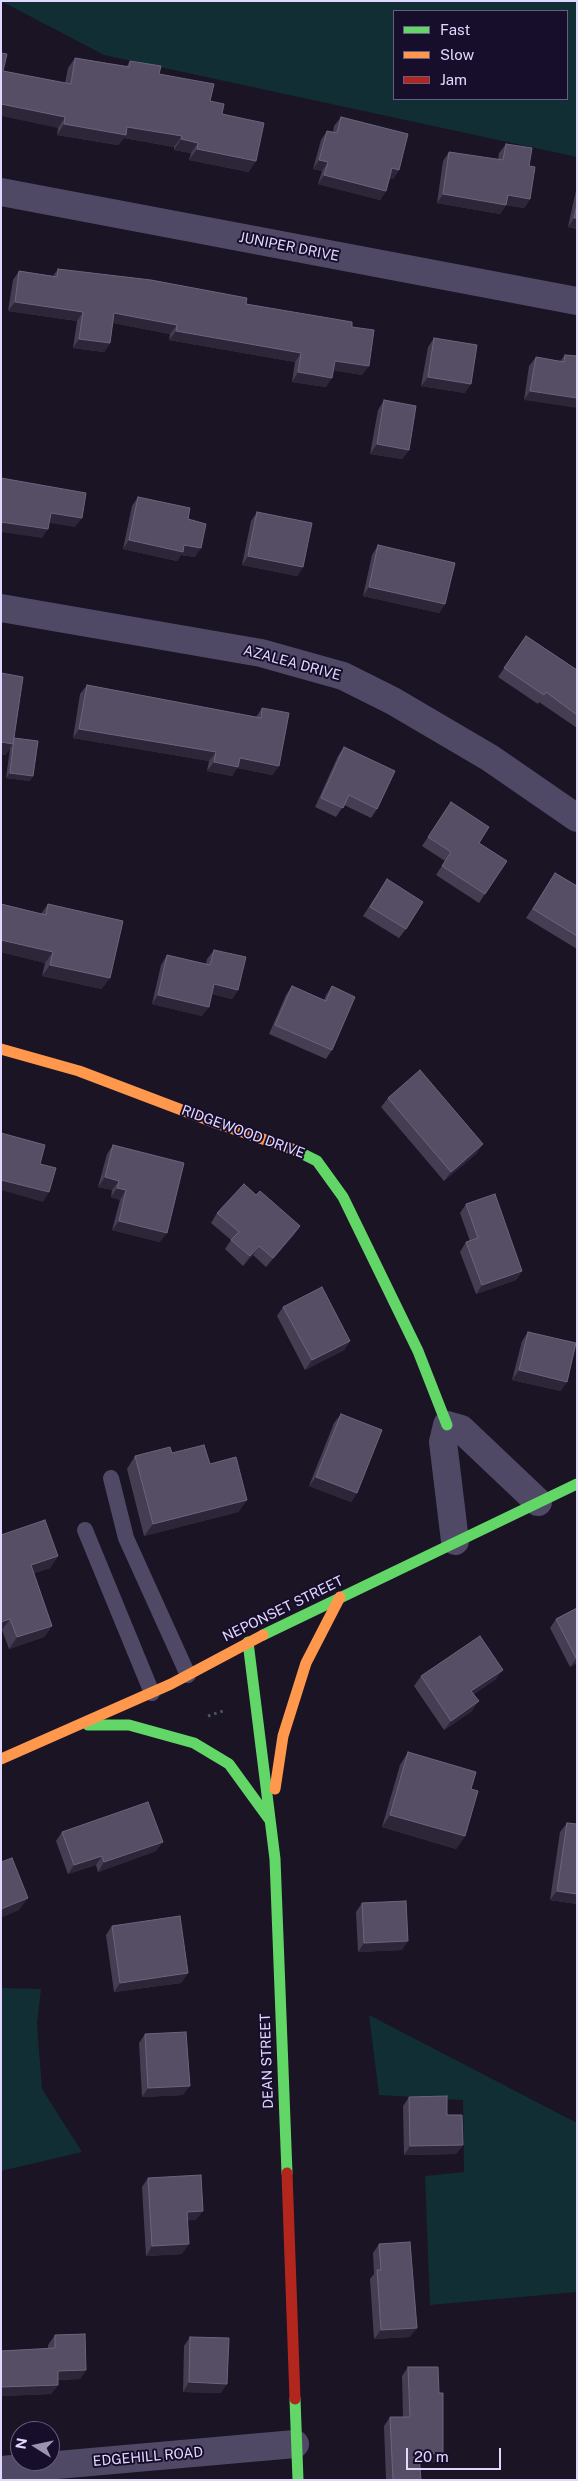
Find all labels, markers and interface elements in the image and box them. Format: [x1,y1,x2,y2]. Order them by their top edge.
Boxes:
legend [393,10,568,100]
text: Fast [440,21,470,38]
text: Slow [440,46,474,63]
text: Jam [440,71,467,88]
street label: JUNIPER DRIVE [238,229,340,265]
street label: AZALEA DRIVE [241,642,343,684]
street label: RIDGEWOOD DRIVE [179,1102,307,1162]
street label: NEPONSET STREET [220,1573,346,1645]
street label: DEAN STREET [257,2013,277,2109]
north arrow [10,2421,60,2471]
text: N [12,2437,30,2450]
scale bar [408,2438,503,2470]
street label: EDGEHILL ROAD [92,2444,204,2470]
text: 20 m [414,2448,449,2465]

